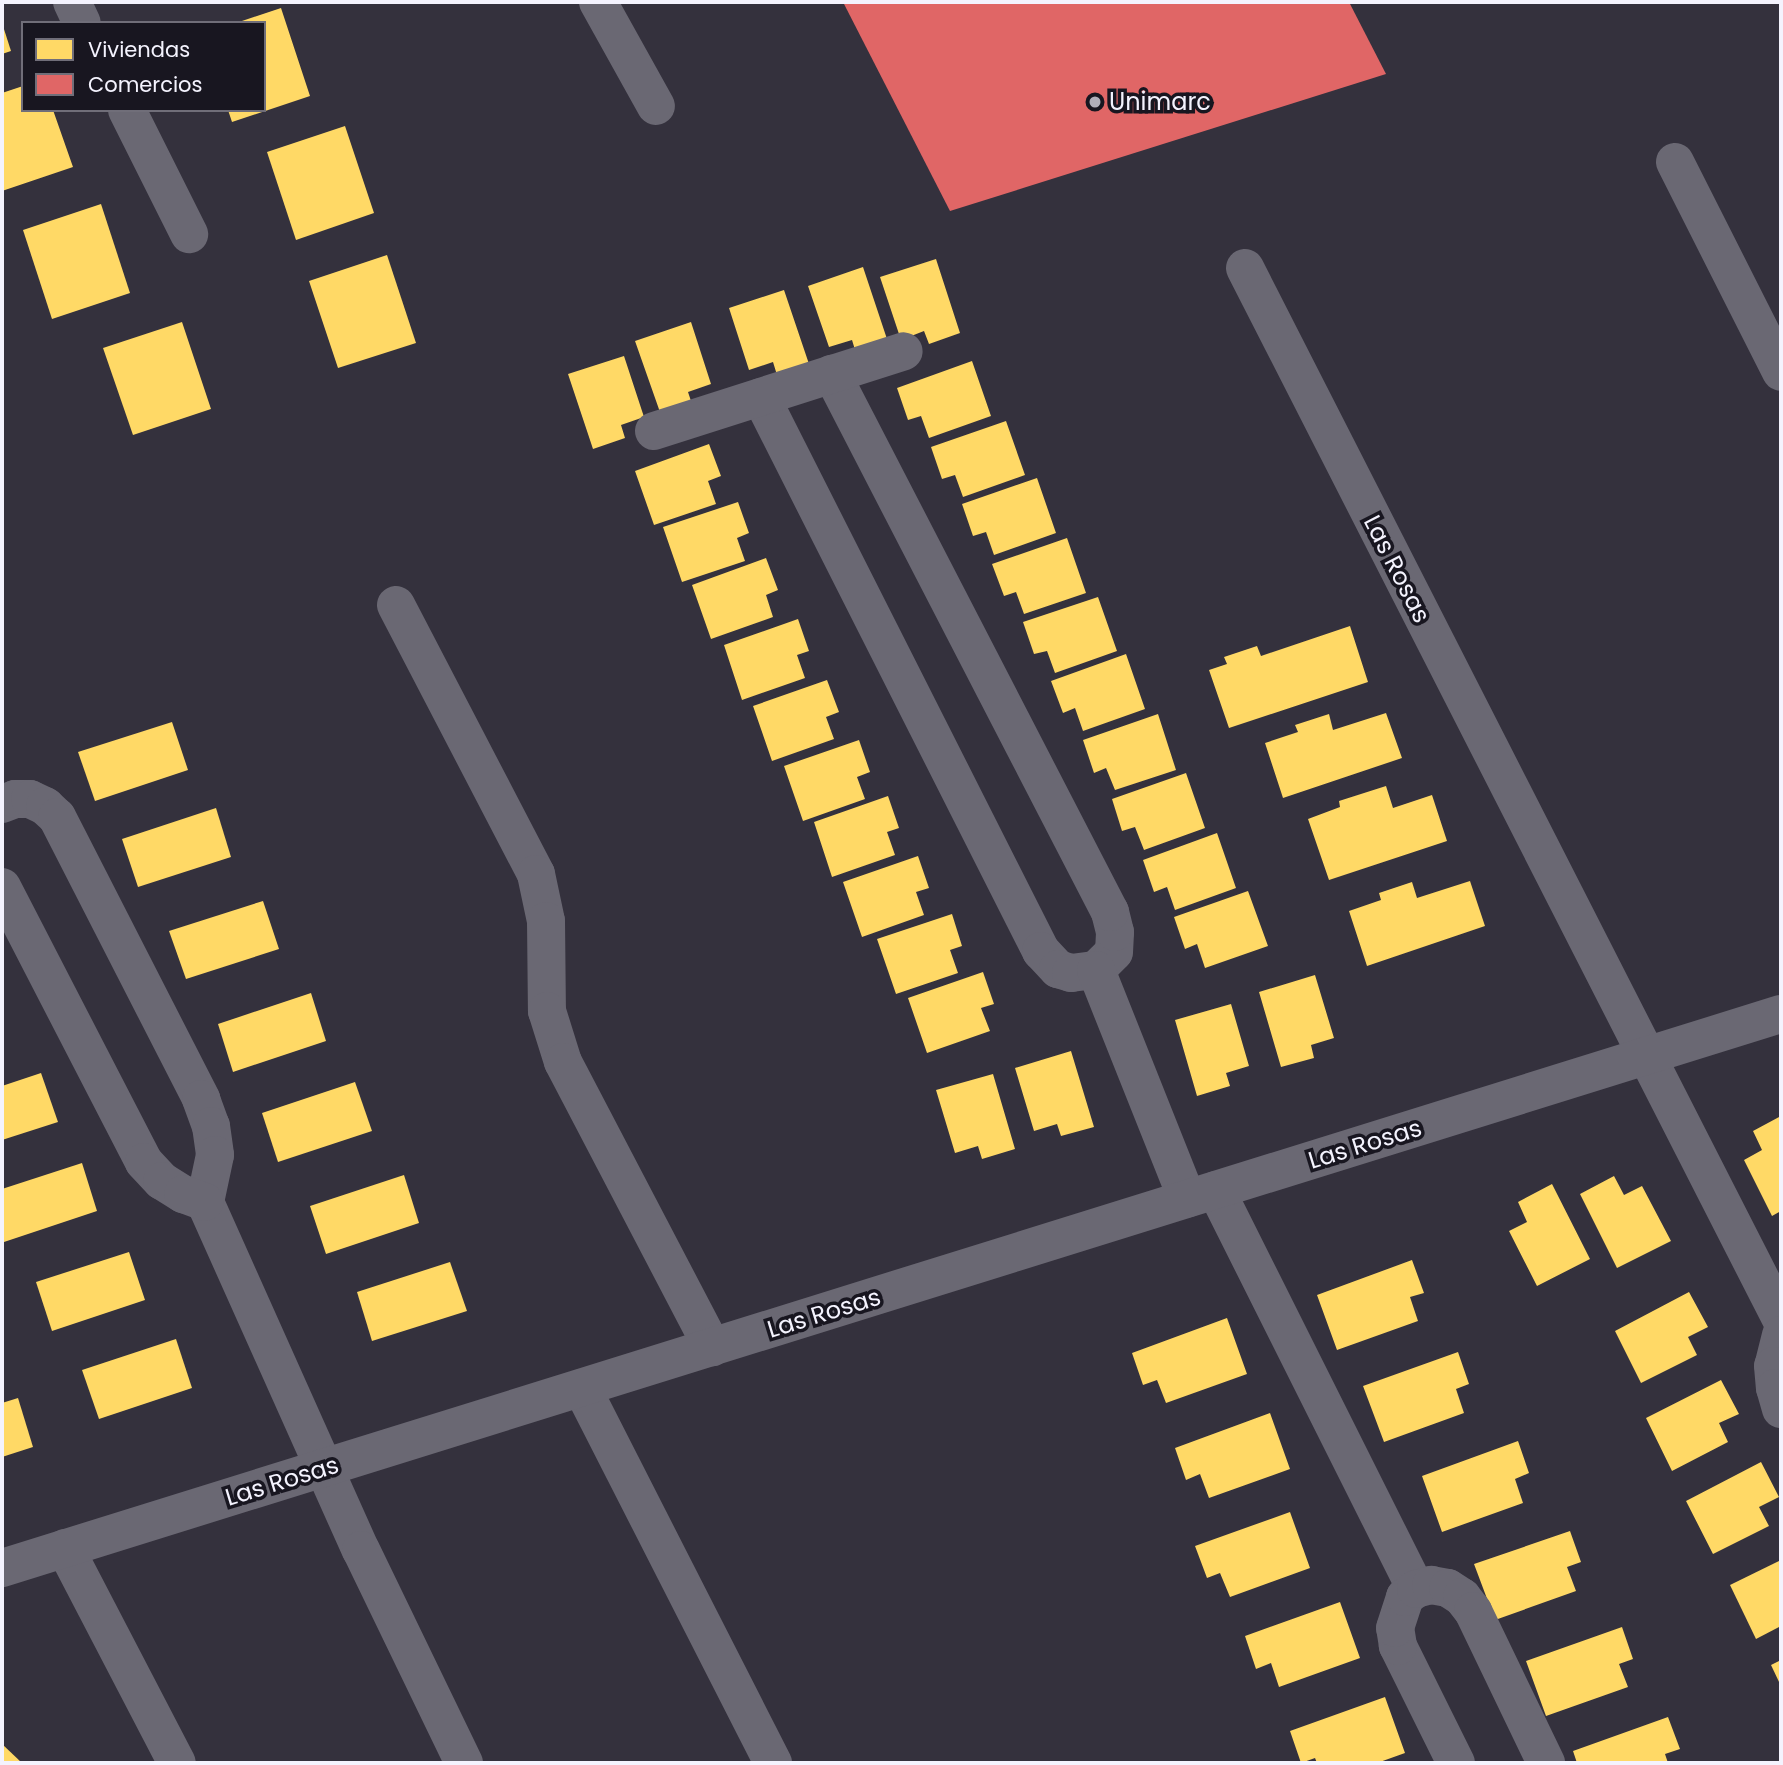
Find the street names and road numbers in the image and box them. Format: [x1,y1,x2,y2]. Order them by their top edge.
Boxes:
street label: Las Rosas [1358,510,1436,628]
street label: Las Rosas [1305,1113,1425,1175]
street label: Las Rosas [764,1282,884,1344]
street label: Las Rosas [222,1450,342,1512]

